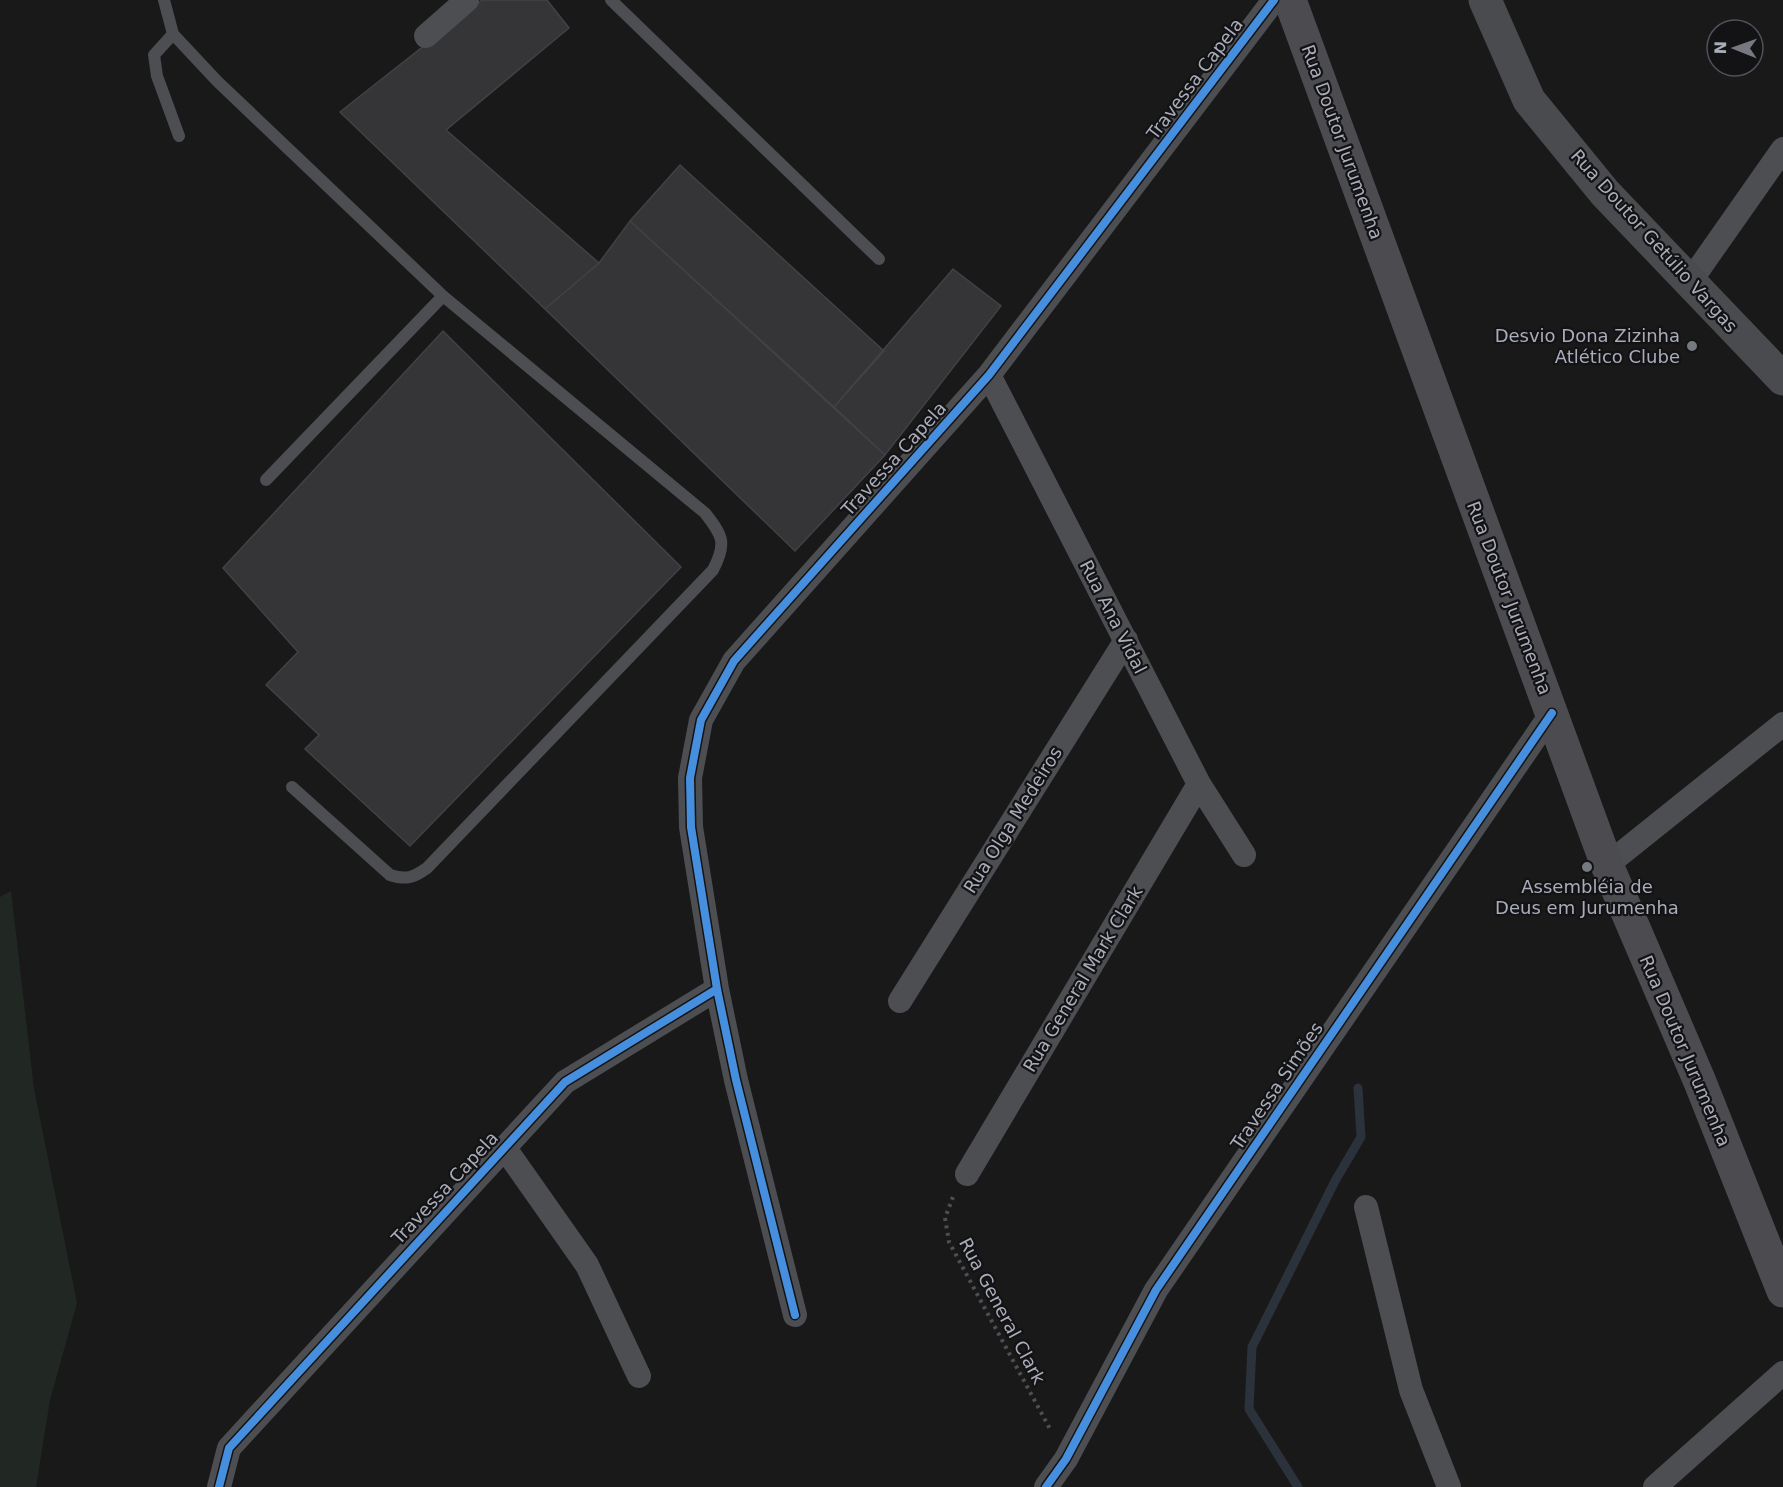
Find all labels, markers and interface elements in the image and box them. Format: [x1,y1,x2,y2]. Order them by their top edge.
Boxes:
street label: Travessa Capela [1142,14,1247,144]
north arrow [1705,18,1765,78]
text: N [1711,41,1730,55]
street label: Rua Doutor Jurumenha [1297,42,1387,242]
street label: Rua Doutor Getúlio Vargas [1567,145,1742,336]
place label: Desvio Dona Zizinha Atlético Clube [1495,325,1680,367]
marker: Desvio Dona Zizinha Atlético Clube [1685,339,1699,353]
street label: Travessa Capela [836,397,950,521]
street label: Rua Doutor Jurumenha [1463,498,1556,697]
street label: Rua Ana Vidal [1076,556,1151,677]
street label: Rua Olga Medeiros [959,743,1066,897]
marker: Assembléia de Deus em Jurumenha [1580,860,1594,874]
place label: Assembléia de Deus em Jurumenha [1495,876,1679,918]
street label: Rua General Mark Clark [1019,882,1147,1075]
street label: Rua Doutor Jurumenha [1636,952,1735,1149]
street label: Travessa Simões [1226,1018,1327,1154]
street label: Travessa Capela [386,1127,502,1249]
street label: Rua General Clark [955,1234,1050,1388]

